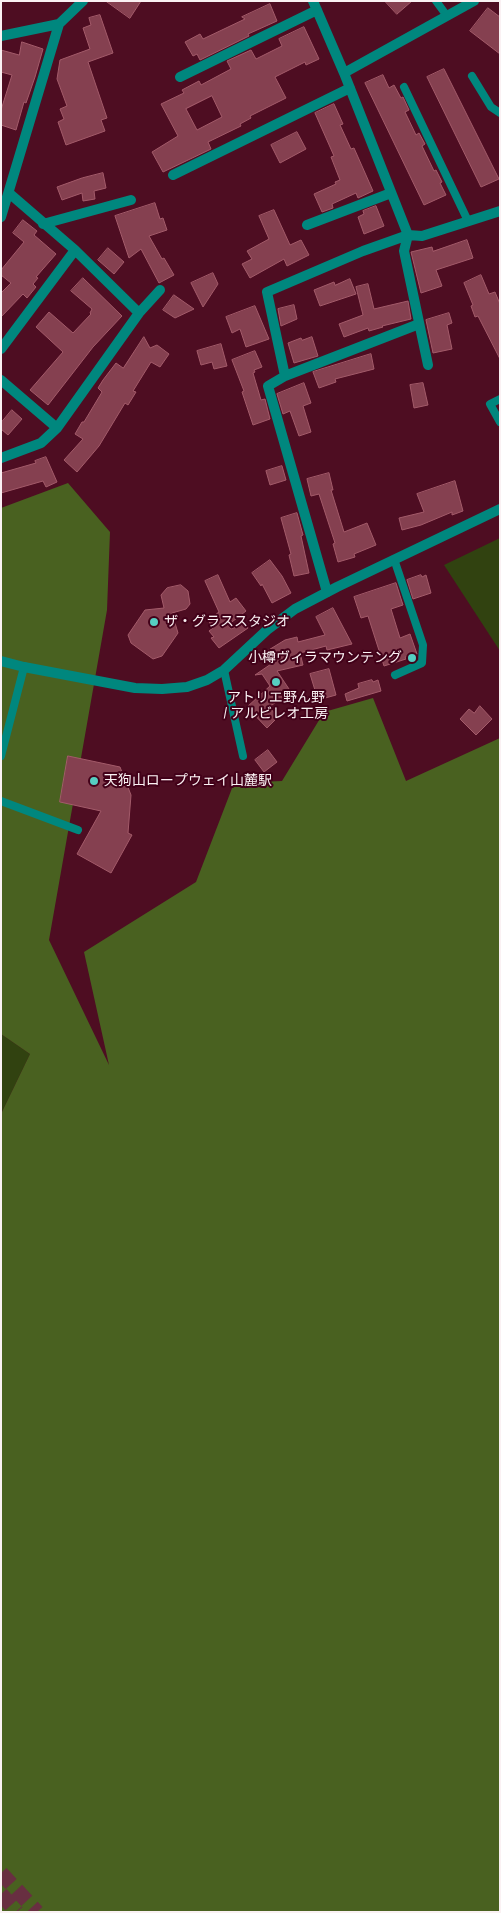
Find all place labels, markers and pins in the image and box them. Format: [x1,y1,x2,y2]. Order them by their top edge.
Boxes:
place label: ザ・グラススタジオ [164,614,290,630]
marker: ザ・グラススタジオ [148,616,160,628]
place label: 小樽ヴィラマウンテング [248,650,402,666]
marker: 小樽ヴィラマウンテング [406,652,418,664]
marker: アトリエ野ん野 / アルビレオ工房 [270,676,282,688]
place label: アトリエ野ん野 / アルビレオ工房 [224,690,328,722]
place label: 天狗山ロープウェイ山麓駅 [104,773,272,789]
marker: 天狗山ロープウェイ山麓駅 [88,775,100,787]

